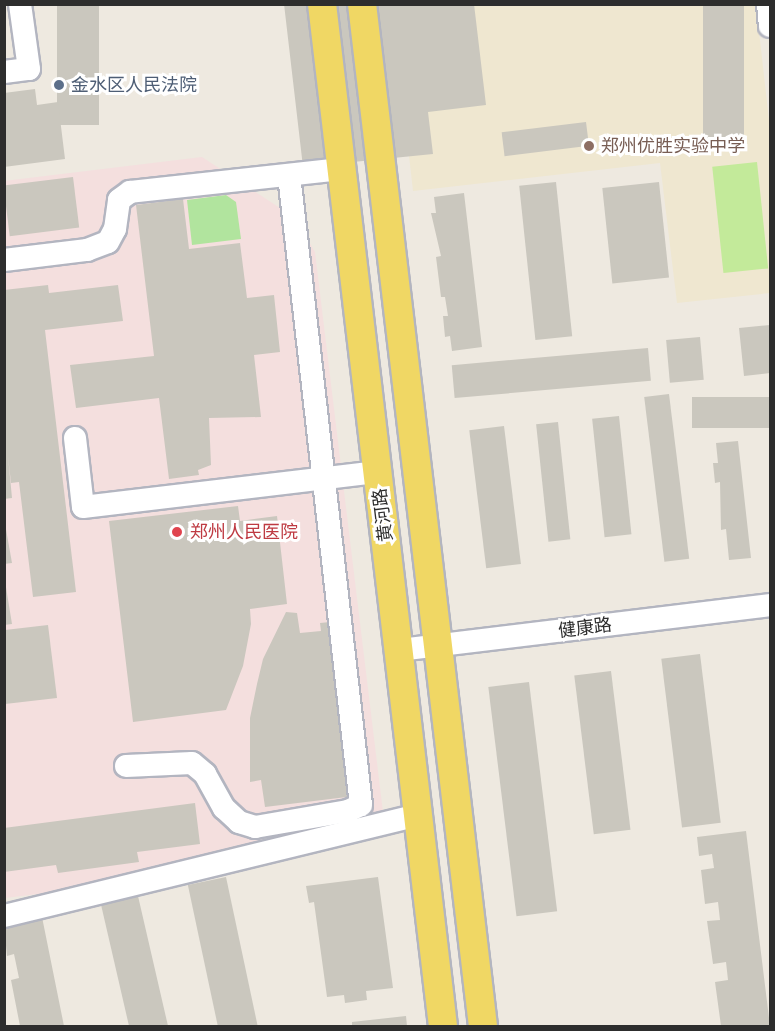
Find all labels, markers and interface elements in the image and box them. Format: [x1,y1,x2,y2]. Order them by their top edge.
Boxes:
place label: 金水区人民法院 [71,74,197,96]
marker: 金水区人民法院 [52,78,66,92]
place label: 郑州优胜实验中学 [601,135,745,157]
marker: 郑州优胜实验中学 [582,139,596,153]
street label: 黄河路 [369,487,397,543]
place label: 郑州人民医院 [190,521,298,543]
marker: 郑州人民医院 [168,523,186,541]
street label: 健康路 [557,614,613,642]

